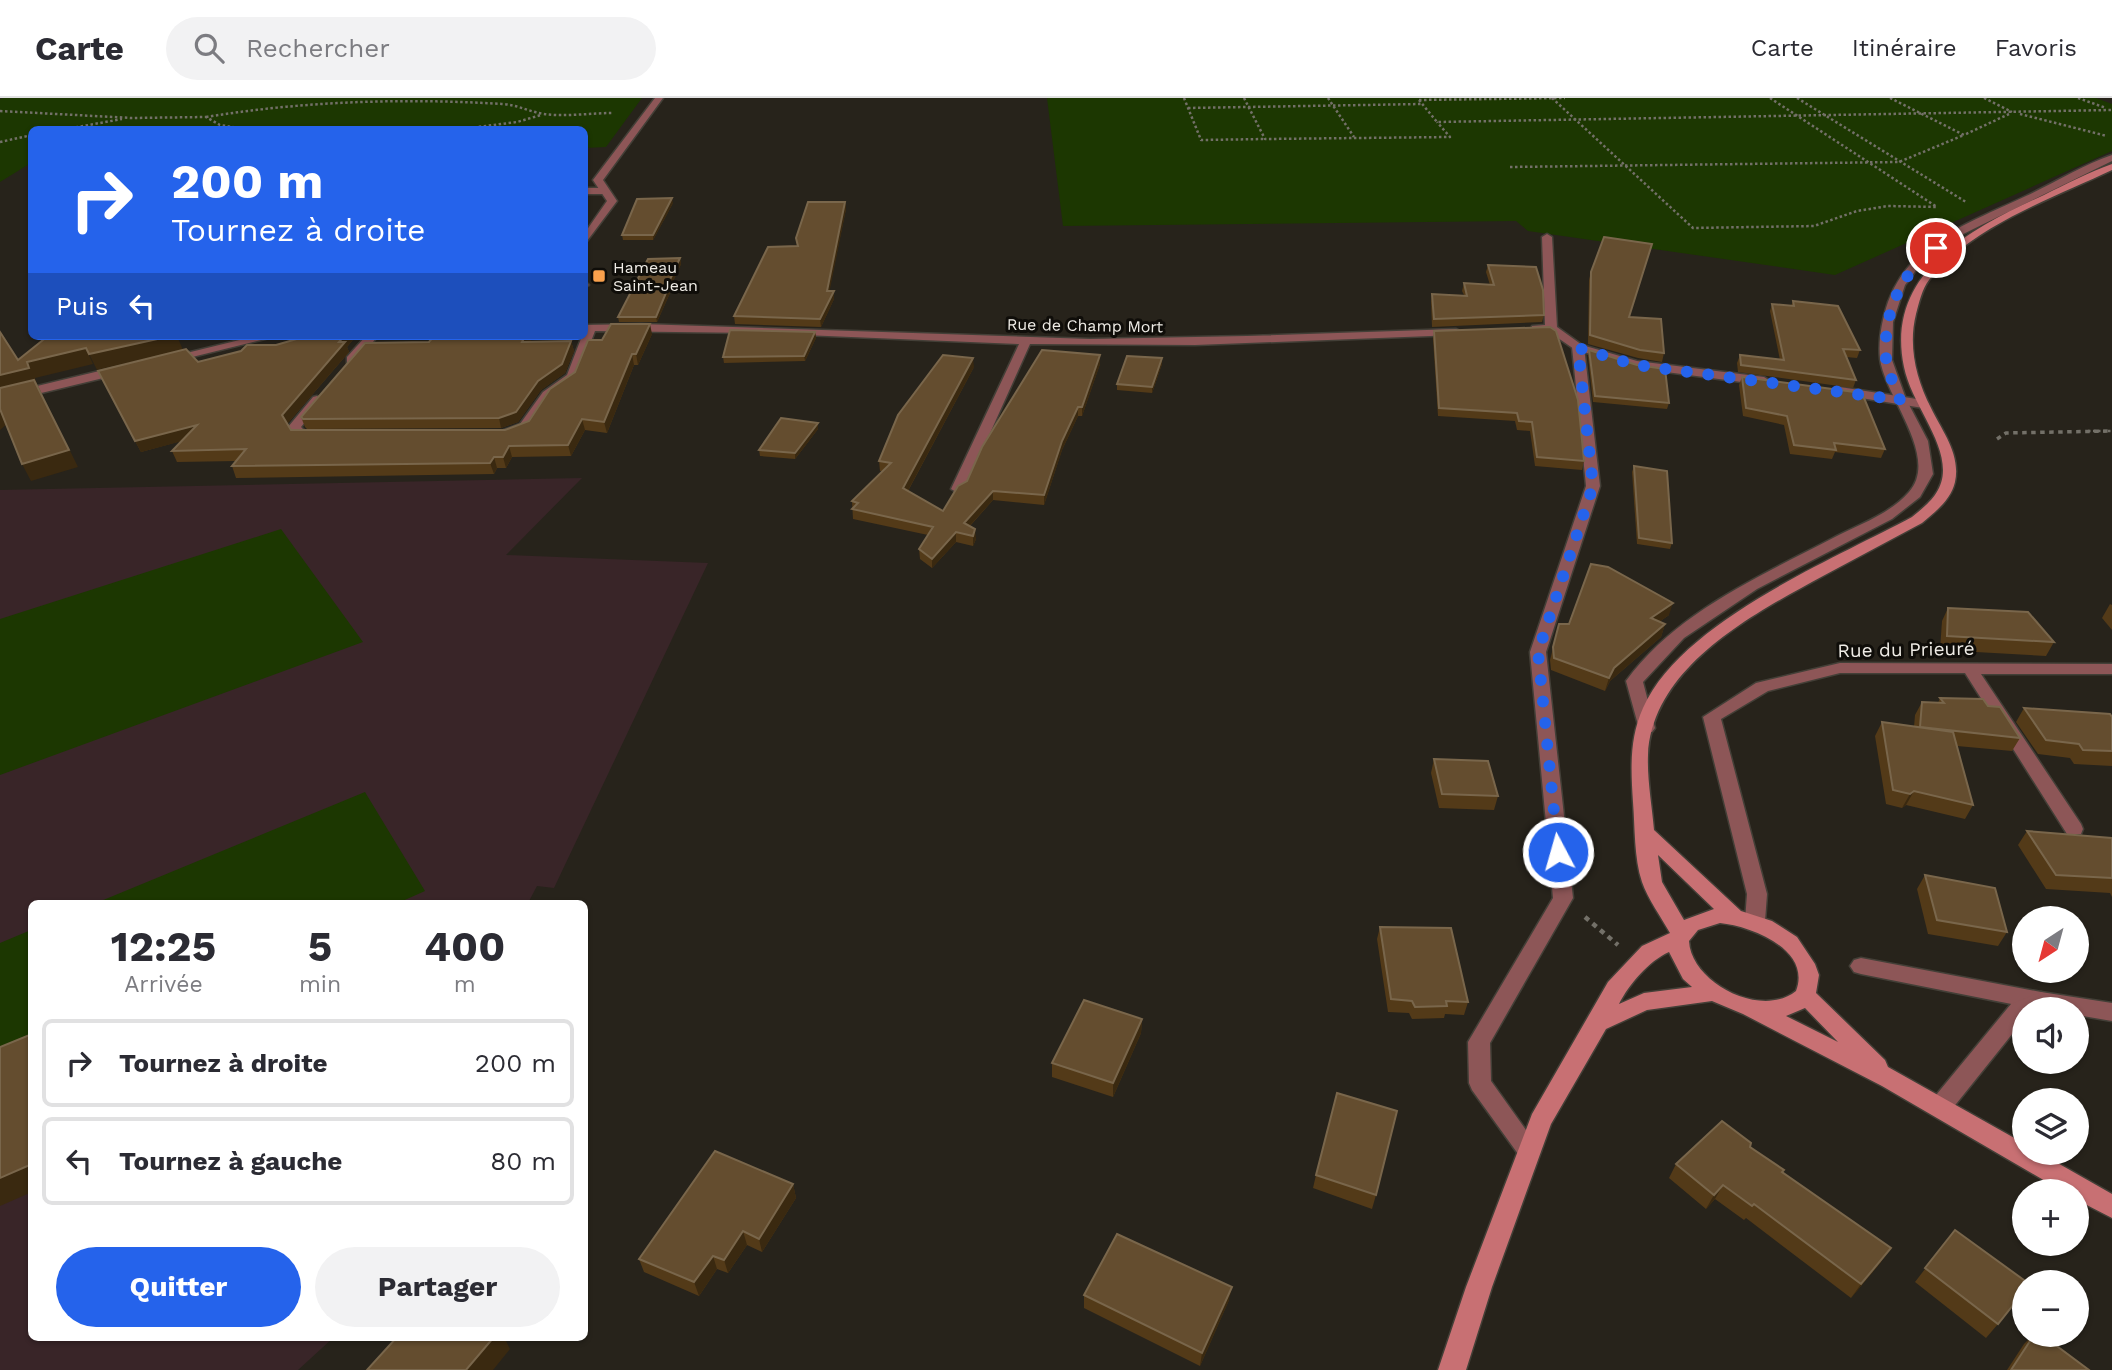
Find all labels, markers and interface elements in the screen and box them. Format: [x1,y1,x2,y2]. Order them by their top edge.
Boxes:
search box [166,17,656,80]
text: Carte [35,29,124,68]
icon: search [190,29,228,67]
text: Rechercher [246,33,390,63]
text: Carte [1751,34,1814,62]
text: Itinéraire [1852,34,1957,62]
text: Favoris [1995,34,2077,62]
text: 200 m [171,152,323,210]
icon: right [56,154,147,245]
text: Tournez à droite [171,211,426,249]
pin [1906,218,1966,278]
icon: arrive [1917,229,1955,267]
place label: Hameau Saint-Jean [613,258,698,295]
marker: Hameau Saint-Jean [591,268,607,284]
icon: left [123,287,161,325]
text: Puis [56,291,109,321]
street label: Rue de Champ Mort [1007,315,1164,336]
street label: Rue du Prieuré [1837,637,1975,662]
position arrow [1521,815,1595,889]
north arrow [2012,906,2090,984]
map controls [2012,906,2089,1347]
text: 12:25 [111,922,216,971]
text: 5 [308,922,332,971]
text: 400 [424,922,505,971]
text: Arrivée [124,971,203,998]
text: min [299,971,341,998]
text: m [454,971,476,998]
button: sound [2012,997,2089,1074]
icon: right [60,1044,98,1082]
text: Tournez à droite [119,1048,328,1078]
text: 200 m [475,1048,556,1078]
button: layers [2012,1088,2089,1165]
icon: left [60,1142,98,1180]
text: Tournez à gauche [119,1146,342,1176]
text: 80 m [490,1146,556,1176]
button: + [2012,1179,2089,1256]
button: Quitter [56,1247,301,1327]
button: Partager [315,1247,560,1327]
button: − [2012,1270,2089,1347]

